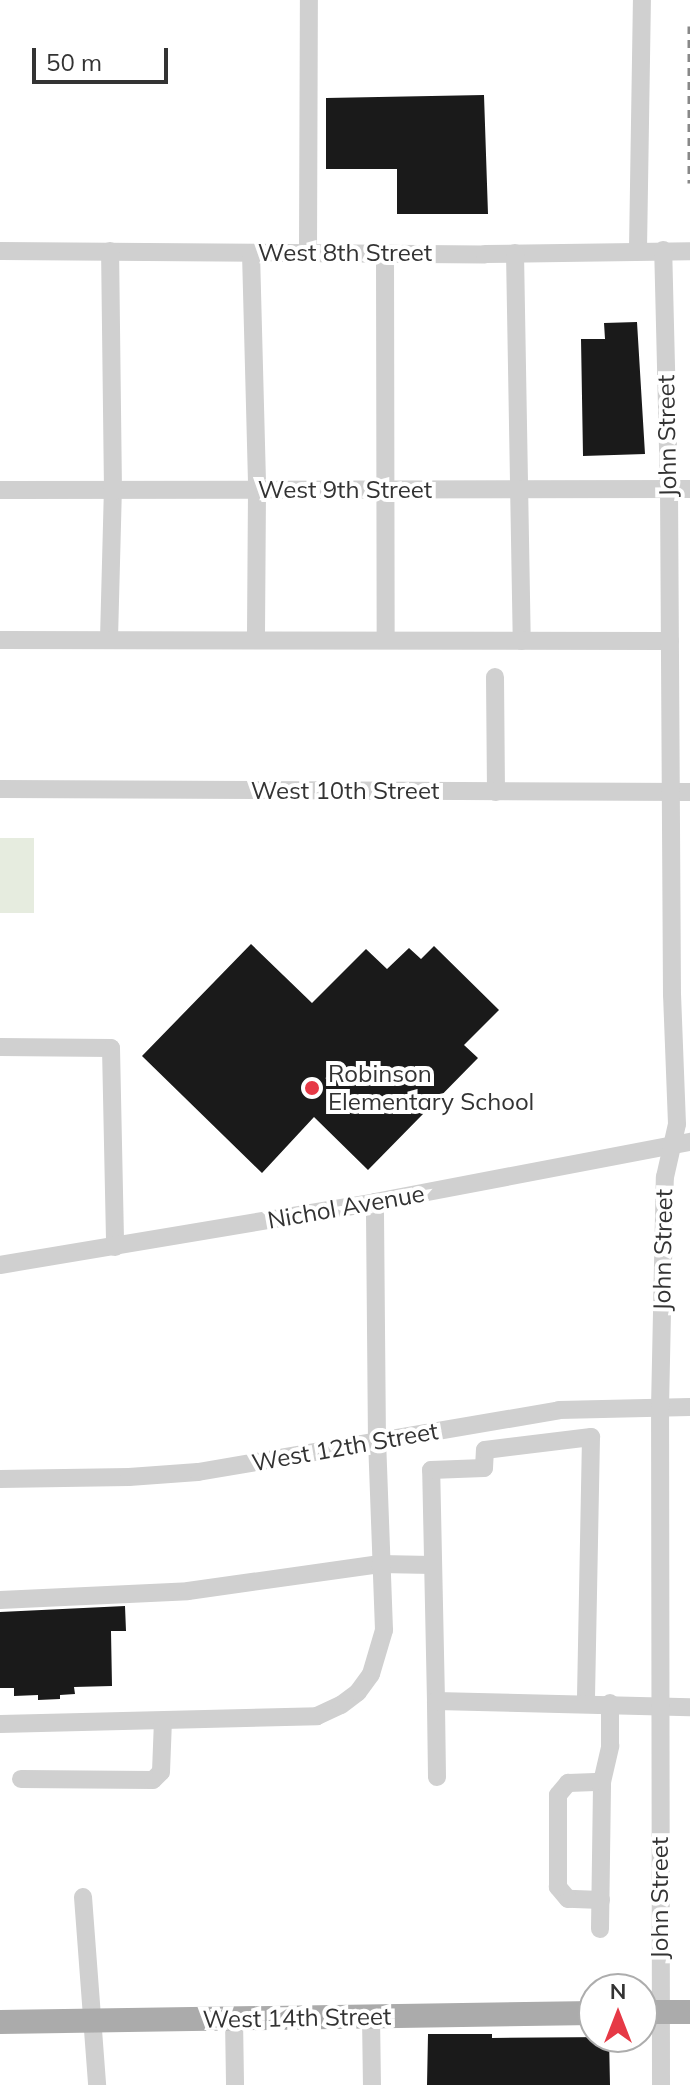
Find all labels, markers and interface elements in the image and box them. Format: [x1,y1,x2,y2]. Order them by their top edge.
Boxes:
scale bar [36,32,172,82]
text: 50 m [46,47,102,77]
street label: West 8th Street [258,239,432,267]
street label: John Street [652,375,682,497]
street label: West 9th Street [258,476,432,504]
street label: West 10th Street [251,777,439,805]
place label: Robinson Elementary School [328,1060,534,1116]
marker: Robinson Elementary School [303,1079,321,1097]
street label: Nichol Avenue [265,1179,427,1235]
street label: John Street [648,1189,678,1311]
street label: West 12th Street [250,1416,440,1478]
street label: John Street [646,1837,674,1959]
north arrow [578,1973,658,2053]
text: N [610,1977,626,2005]
street label: West 14th Street [202,2002,392,2034]

